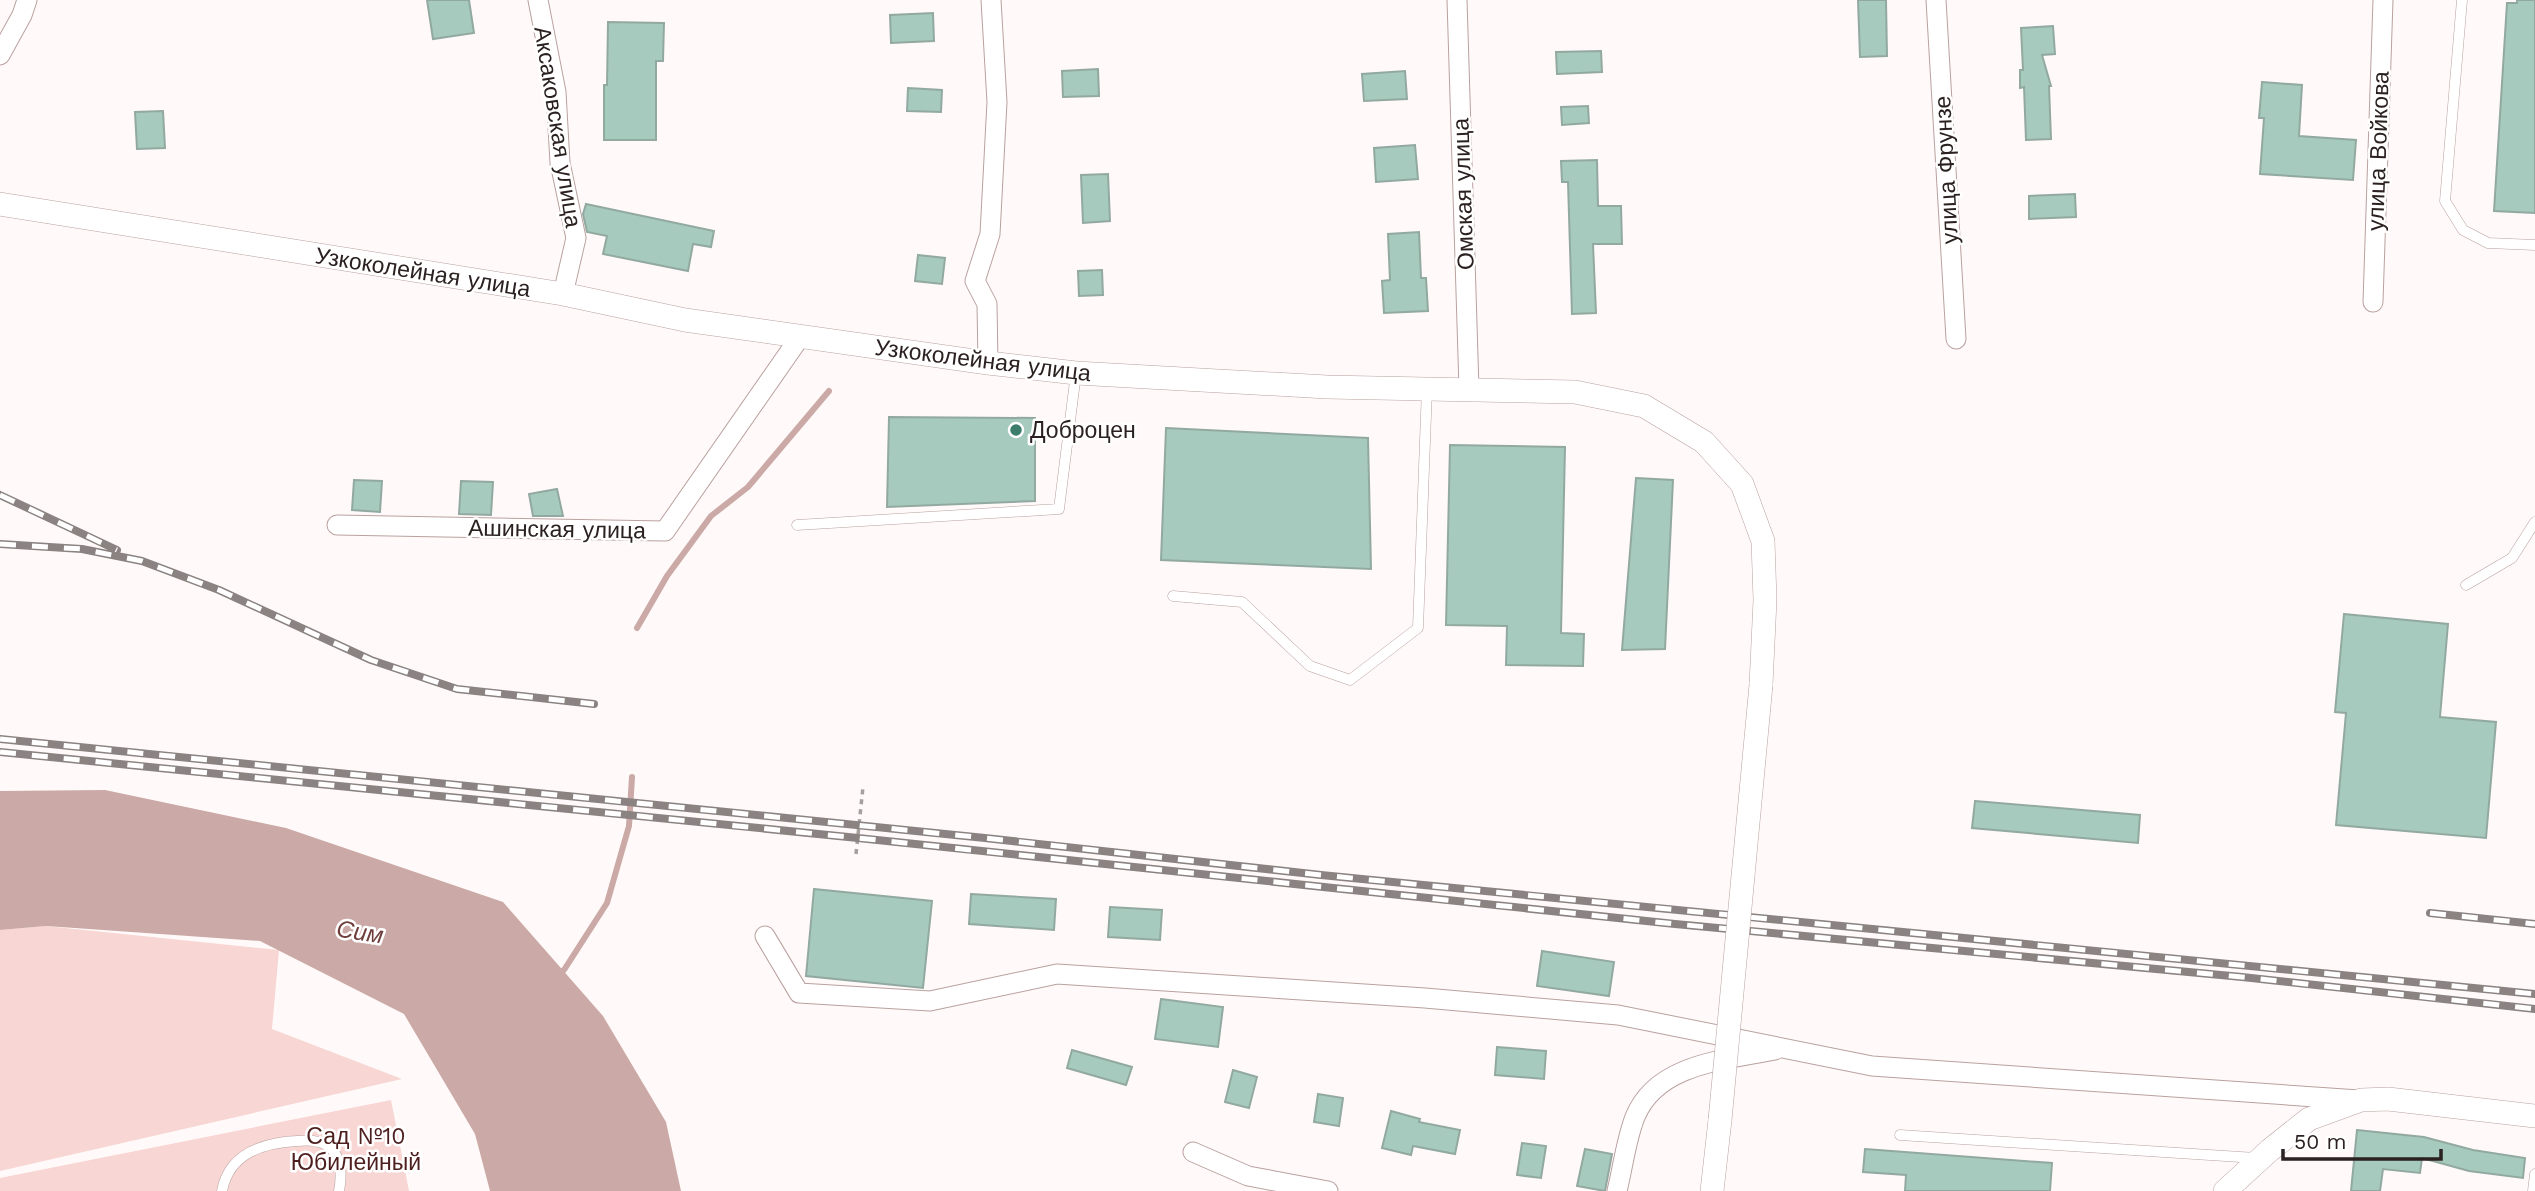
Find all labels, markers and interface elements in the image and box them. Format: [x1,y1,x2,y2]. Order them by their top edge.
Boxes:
street label: Аксаковская улица [528,25,587,230]
street label: улица Войкова [2362,70,2395,231]
street label: улица Фрунзе [1929,95,1964,245]
street label: Омская улица [1447,117,1480,270]
street label: Узкоколейная улица [313,242,533,303]
street label: Узкоколейная улица [873,334,1093,387]
place label: Доброцен [1030,417,1136,444]
marker: Доброцен [1008,422,1024,438]
street label: Ашинская улица [468,514,646,545]
water label: Сим [335,914,385,950]
scale bar [2283,1118,2440,1162]
park label: Сад №10 Юбилейный [291,1123,421,1176]
text: 50 m [2294,1129,2346,1154]

